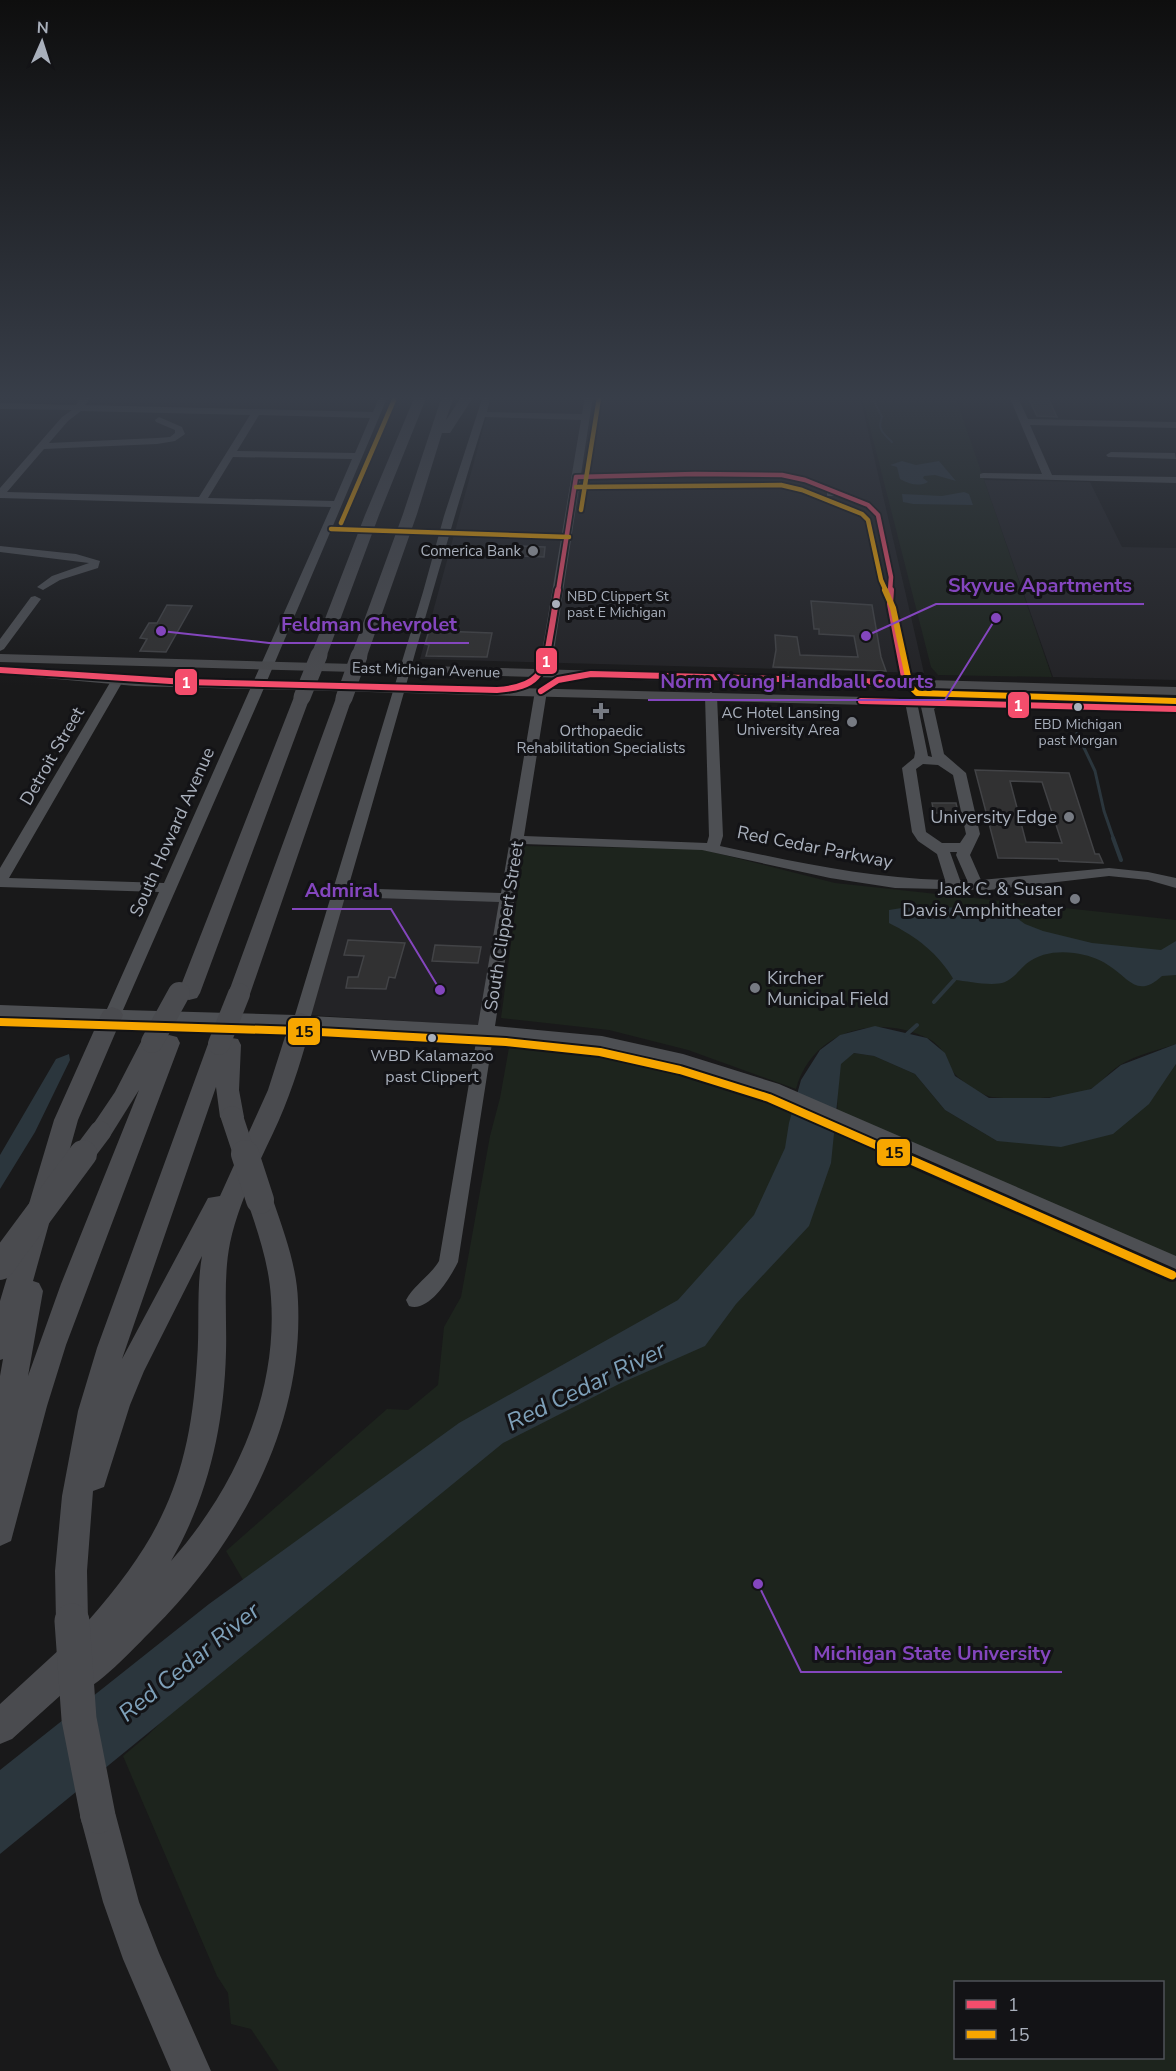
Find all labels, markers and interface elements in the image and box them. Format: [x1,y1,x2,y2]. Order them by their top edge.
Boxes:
north arrow [12,12,72,72]
text: N [36,17,49,39]
place label: Comerica Bank [421,541,521,561]
marker: Comerica Bank [526,544,540,558]
callout: Skyvue Apartments [936,566,1144,604]
text: Skyvue Apartments [948,572,1132,599]
place label: NBD Clippert St past E Michigan [567,587,669,622]
marker: NBD Clippert St past E Michigan [550,598,562,610]
callout: Feldman Chevrolet [269,605,469,643]
text: Feldman Chevrolet [281,611,457,638]
line badge: 1 [535,647,558,675]
text: 1 [541,651,551,673]
street label: East Michigan Avenue [352,657,500,683]
callout: Norm Young Handball Courts [648,662,945,700]
line badge: 1 [174,668,198,696]
text: Norm Young Handball Courts [660,668,934,695]
text: 1 [181,672,191,694]
line badge: 1 [1007,691,1030,719]
text: 1 [1013,695,1023,717]
marker: EBD Michigan past Morgan [1072,701,1084,713]
street label: Detroit Street [14,702,90,810]
marker: Orthopaedic Rehabilitation Specialists [592,702,610,720]
place label: AC Hotel Lansing University Area [722,703,840,740]
marker: AC Hotel Lansing University Area [845,715,859,729]
place label: EBD Michigan past Morgan [1034,715,1122,750]
place label: Orthopaedic Rehabilitation Specialists [517,721,685,758]
street label: South Howard Avenue [124,743,220,921]
place label: University Edge [930,805,1057,829]
marker: University Edge [1062,810,1076,824]
street label: Red Cedar Parkway [735,820,896,874]
street label: South Clippert Street [479,839,529,1013]
callout: Admiral [292,871,391,909]
text: Admiral [305,877,380,904]
place label: Jack C. & Susan Davis Amphitheater [902,877,1064,922]
marker: Jack C. & Susan Davis Amphitheater [1068,892,1082,906]
place label: Kircher Municipal Field [767,966,889,1011]
marker: Kircher Municipal Field [748,981,762,995]
line badge: 15 [287,1017,321,1046]
text: 15 [294,1021,314,1043]
marker: WBD Kalamazoo past Clippert [426,1032,438,1044]
place label: WBD Kalamazoo past Clippert [370,1045,494,1088]
line badge: 15 [876,1138,911,1167]
text: 15 [884,1142,904,1164]
water label: Red Cedar River [501,1333,672,1438]
water label: Red Cedar River [112,1594,268,1729]
callout: Michigan State University [801,1634,1062,1672]
text: Michigan State University [813,1640,1051,1667]
legend [954,1981,1164,2059]
text: 1 [1008,1993,1019,2017]
text: 15 [1008,2023,1030,2047]

